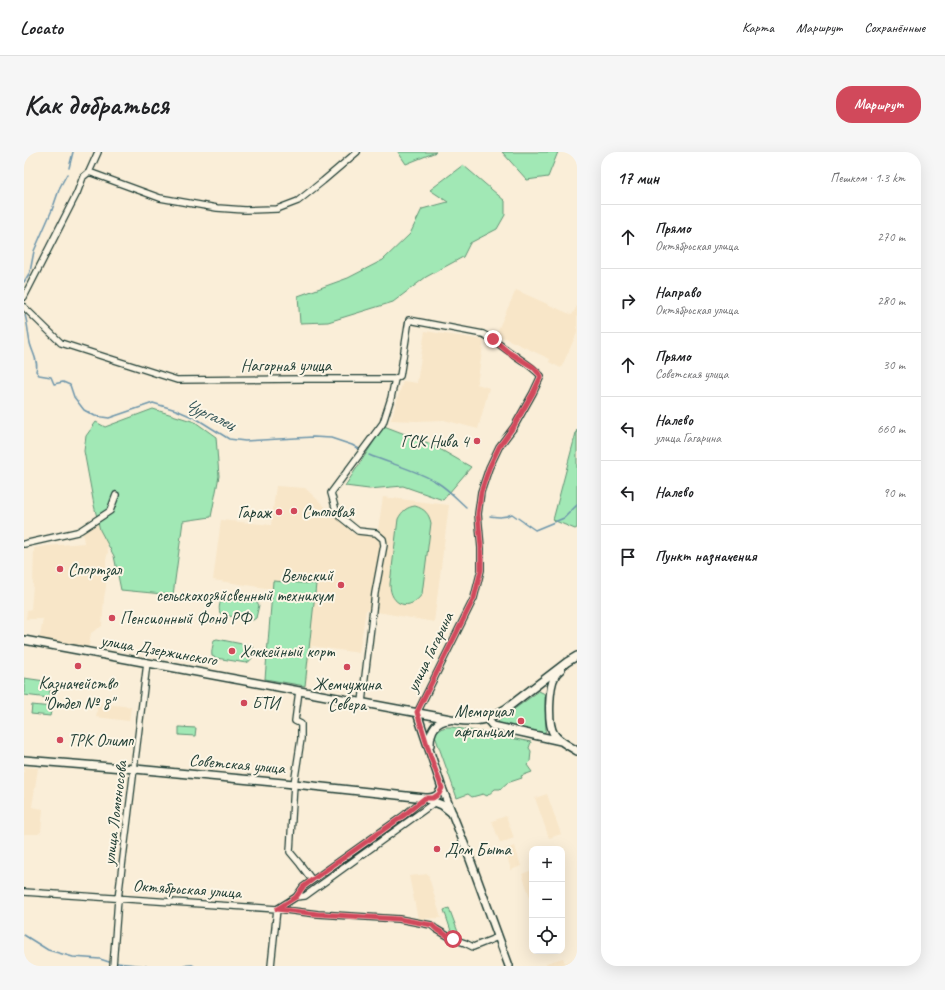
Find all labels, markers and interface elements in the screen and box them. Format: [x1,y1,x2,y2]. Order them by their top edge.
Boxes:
text: Locato [20,16,63,40]
text: Карта [742,19,774,36]
text: Маршрут [796,19,842,36]
text: Сохранённые [864,19,925,36]
button: Маршрут [836,86,921,123]
text: Как добраться [24,87,169,122]
text: 17 мин [617,168,659,189]
text: Пешком · 1.3 km [830,170,905,186]
text: Прямо [655,219,691,238]
icon: ahead [617,226,639,248]
text: 270 m [877,229,905,245]
text: Октябрьская улица [655,238,738,254]
text: Направо [655,283,701,302]
icon: right [617,290,639,312]
text: 280 m [877,293,905,309]
text: Октябрьская улица [655,302,738,318]
route end [484,330,502,348]
text: Прямо [655,347,691,366]
icon: ahead [617,354,639,376]
street label: Нагорная улица [241,355,333,376]
text: 30 m [883,357,905,373]
text: Советская улица [655,366,728,382]
water label: Чургалец [181,393,241,436]
text: Налево [655,411,693,430]
icon: left [617,418,639,440]
text: 660 m [877,421,905,437]
text: улица Гагарина [655,430,721,446]
place label: ГСК Нива 4 [401,431,471,452]
marker: ГСК Нива 4 [472,436,482,446]
icon: left [617,482,639,504]
text: Налево [655,483,693,502]
text: 90 m [883,485,905,501]
place label: Столовая [302,501,355,522]
place label: Гараж [238,502,273,523]
marker: Столовая [289,506,299,516]
marker: Гараж [274,507,284,517]
icon: arrive [617,546,639,568]
text: Пункт назначения [655,547,757,566]
place label: Спортзал [68,559,122,581]
marker: Спортзал [55,564,65,574]
place label: Вельский сельскохозяйсвенный техникум [156,565,334,607]
marker: Вельский сельскохозяйсвенный техникум [336,580,346,590]
street label: улица Гагарина [401,607,459,696]
place label: Пенсионный Фонд РФ [120,608,253,629]
marker: Пенсионный Фонд РФ [107,613,117,623]
street label: улица Дзержинского [98,629,220,671]
place label: Хоккейный корт [240,641,335,662]
marker: Хоккейный корт [227,646,237,656]
marker: Казначейство "Отдел № 8" [73,661,83,671]
marker: Жемчужина Севера [342,662,352,672]
place label: Казначейство "Отдел № 8" [38,673,119,714]
place label: Жемчужина Севера [313,674,383,715]
place label: БТИ [252,693,282,714]
marker: БТИ [239,698,249,708]
place label: Мемориал афганцам [454,701,515,742]
marker: Мемориал афганцам [516,716,526,726]
place label: ТРК Олимп [68,730,134,751]
marker: ТРК Олимп [55,735,65,745]
street label: Советская улица [188,749,287,779]
street label: улица Ломоносова [98,758,132,867]
place label: Дом Быта [445,839,512,860]
marker: Дом Быта [432,844,442,854]
map controls [529,846,565,954]
button: + [529,846,565,882]
street label: Октябрьская улица [132,875,244,903]
button: − [529,882,565,918]
button: locate [529,918,565,954]
route start [444,930,462,948]

